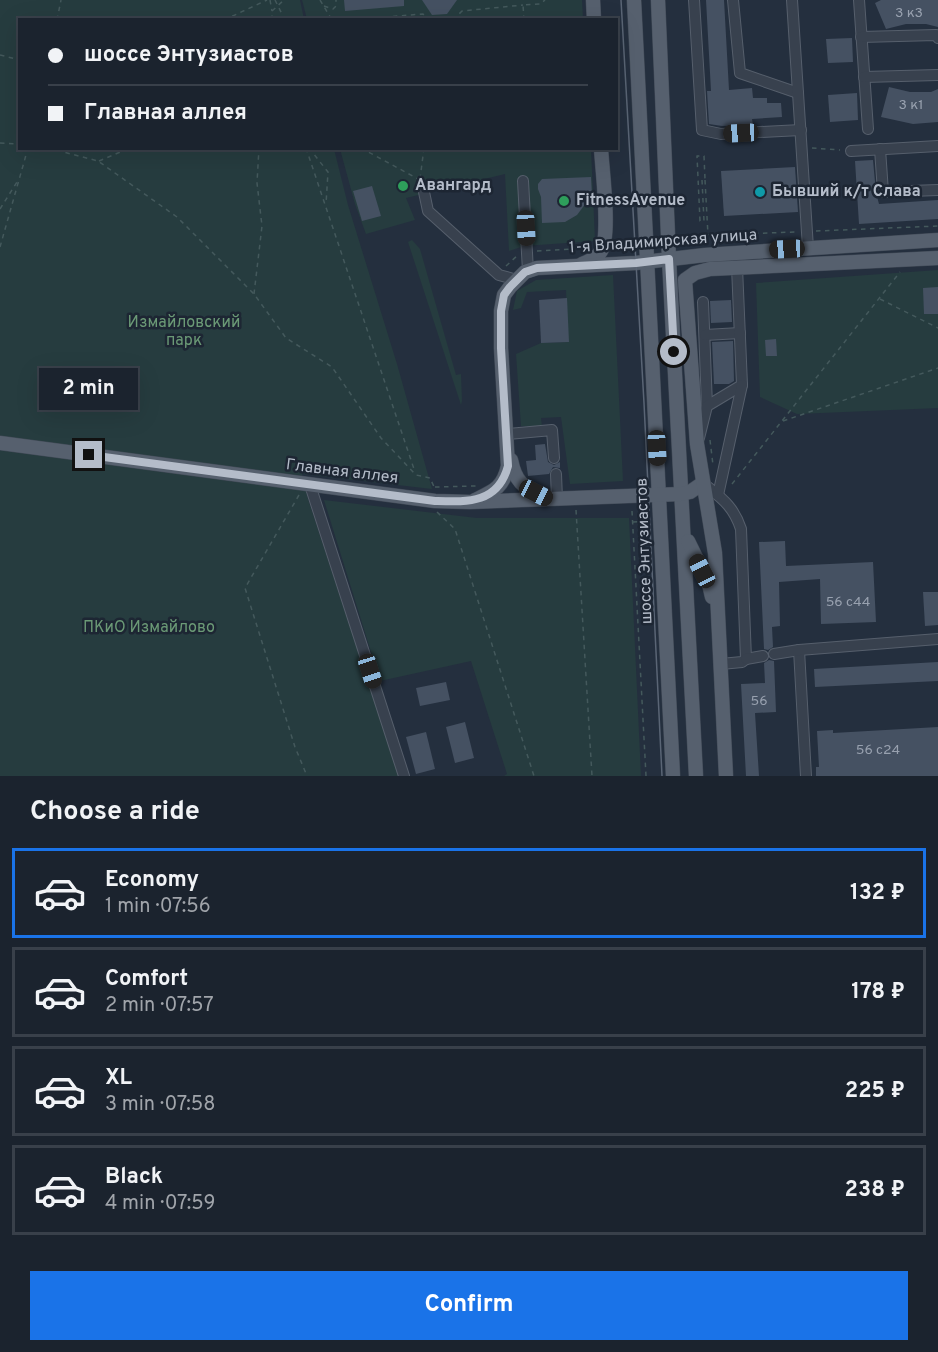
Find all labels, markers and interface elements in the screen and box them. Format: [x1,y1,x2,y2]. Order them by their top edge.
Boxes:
house number: 3 к3 [895,5,923,22]
text: шоссе Энтузиастов [84,42,294,69]
house number: 3 к1 [899,97,923,114]
text: Главная аллея [84,100,247,127]
car [723,123,759,143]
place label: Авангард [415,176,492,196]
marker: Авангард [396,179,410,193]
place label: Бывший к/т Слава [772,182,921,202]
marker: Бывший к/т Слава [753,185,767,199]
place label: FitnessAvenue [576,191,685,211]
marker: FitnessAvenue [557,194,571,208]
car [516,210,536,246]
street label: 1-я Владимирская улица [568,225,758,259]
car [769,239,805,259]
park label: Измайловский парк [128,313,240,351]
route start [660,338,687,365]
callout: 2 min [40,368,138,410]
text: 2 min [62,376,115,402]
car [647,430,667,466]
route end [75,441,102,468]
street label: Главная аллея [285,455,399,489]
car [516,477,556,509]
street label: шоссе Энтузиастов [632,477,658,625]
car [686,551,718,591]
house number: 56 с44 [826,594,870,611]
park label: ПКиО Измайлово [83,618,215,638]
car [356,651,384,691]
house number: 56 [750,693,768,710]
house number: 56 с24 [856,742,900,759]
text: Choose a ride [30,795,200,829]
icon: car [33,866,87,920]
text: Economy [105,867,199,894]
text: 132 ₽ [850,880,905,907]
text: 1 min · 07:56 [105,894,211,920]
icon: car [33,965,87,1019]
text: Comfort [105,966,188,993]
text: 178 ₽ [851,979,905,1006]
text: 2 min · 07:57 [105,993,214,1019]
icon: car [33,1064,87,1118]
text: XL [105,1065,132,1092]
text: 225 ₽ [845,1078,905,1105]
text: 3 min · 07:58 [105,1092,215,1118]
icon: car [33,1163,87,1217]
text: Black [105,1164,163,1191]
text: 238 ₽ [845,1177,905,1204]
text: 4 min · 07:59 [105,1191,215,1217]
button: Confirm [30,1271,908,1340]

